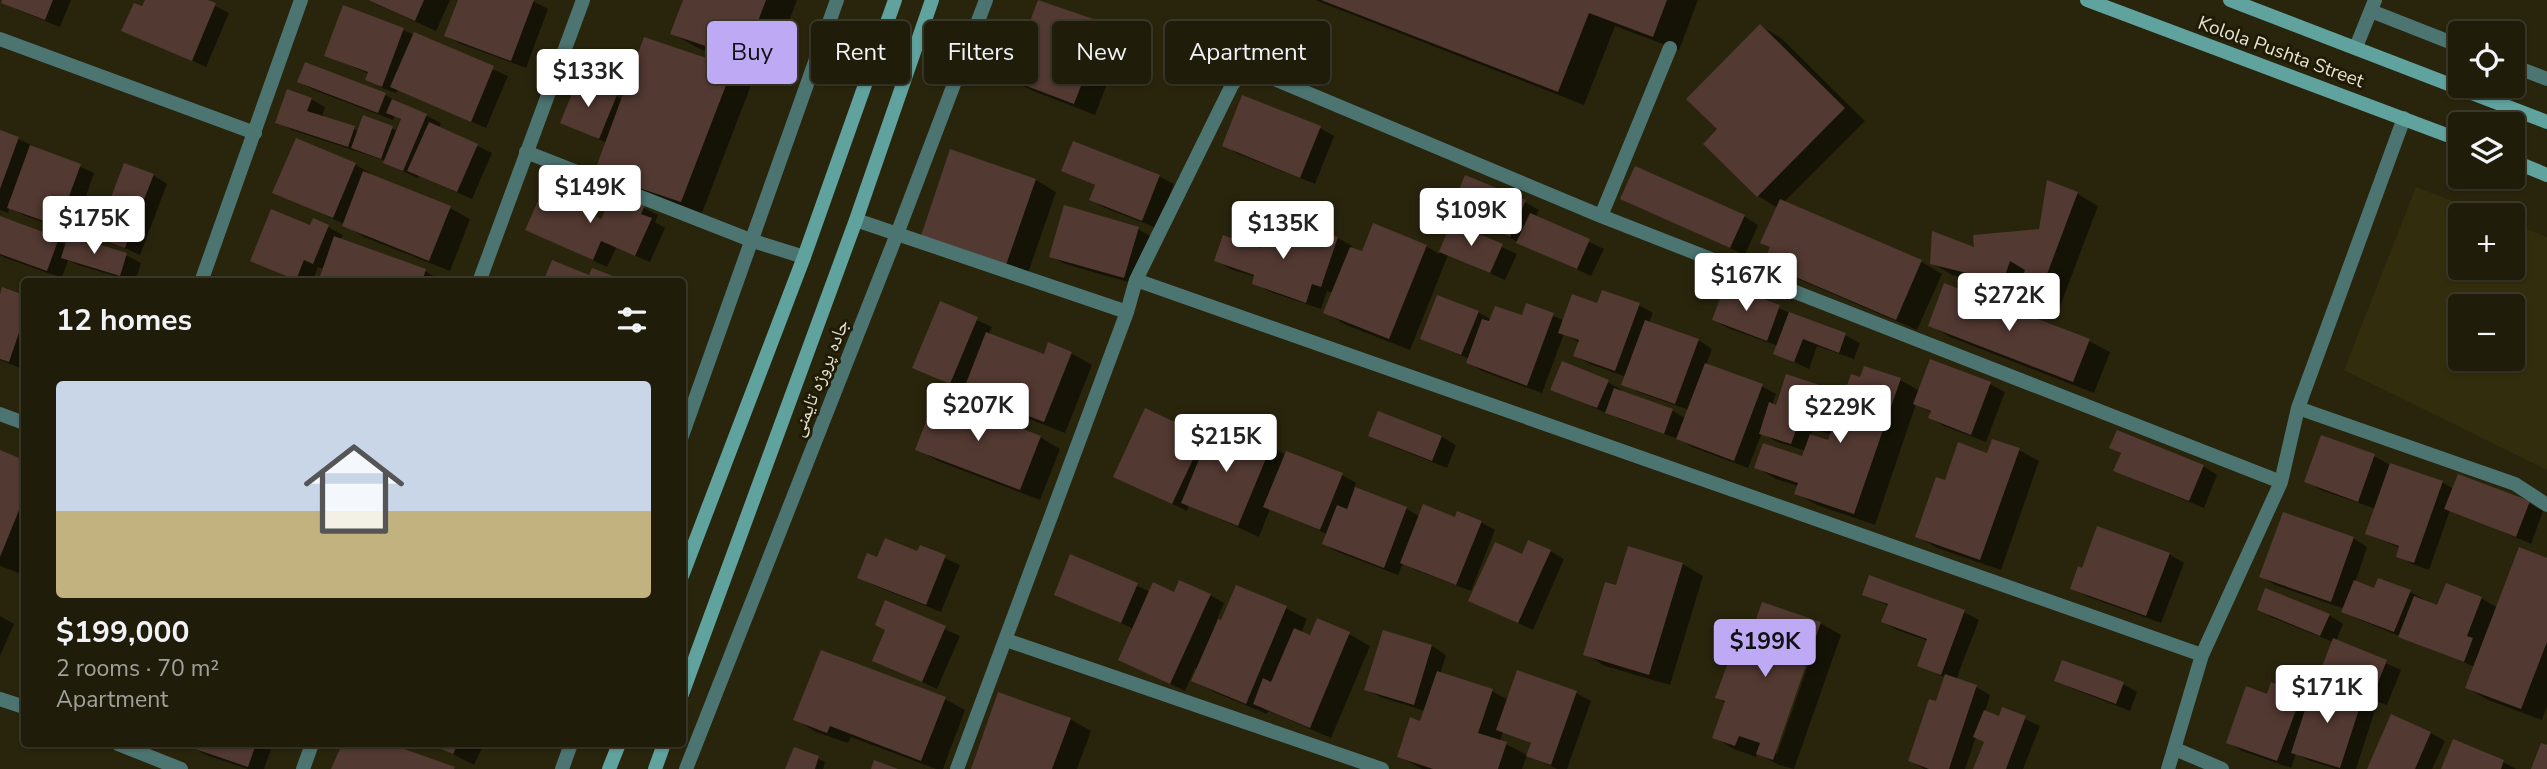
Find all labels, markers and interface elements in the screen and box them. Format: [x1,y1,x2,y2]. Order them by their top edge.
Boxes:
street label: Kolola Pushta Street [2194,10,2368,94]
chip: Buy [707,21,797,84]
chip: Rent [811,21,910,84]
chip: Filters [924,21,1038,84]
chip: New [1052,21,1151,84]
chip: Apartment [1165,21,1330,84]
map controls [2448,21,2525,371]
button: locate [2448,21,2525,98]
pin: $133K [539,50,637,109]
text: $133K [553,56,623,87]
button: layers [2448,112,2525,189]
pin: $149K [541,166,639,225]
text: $149K [555,172,625,203]
pin: $109K [1422,188,1520,248]
text: $109K [1436,195,1506,226]
pin: $175K [45,196,143,256]
pin: $135K [1234,202,1332,261]
text: $175K [59,203,129,234]
button: + [2448,203,2525,280]
text: $135K [1248,208,1318,239]
pin: $167K [1697,254,1795,313]
text: $167K [1711,260,1781,291]
pin: $272K [1960,274,2058,333]
text: $272K [1974,280,2044,311]
button: − [2448,294,2525,371]
text: 12 homes [56,300,192,341]
icon: filters [613,301,651,339]
street label: جاده پروژه تایمنی [785,315,855,441]
pin: $207K [929,384,1027,443]
pin: $229K [1791,386,1889,445]
text: $207K [943,390,1013,421]
text: $229K [1805,392,1875,423]
pin: $215K [1177,414,1275,474]
text: $215K [1191,421,1261,452]
icon: home [291,426,417,552]
text: $199,000 [56,612,189,653]
pin: $199K [1716,620,1814,679]
text: $199K [1730,626,1800,657]
text: 2 rooms · 70 m² [56,653,219,684]
pin: $171K [2278,666,2376,725]
text: $171K [2292,672,2362,703]
text: Apartment [56,684,168,715]

